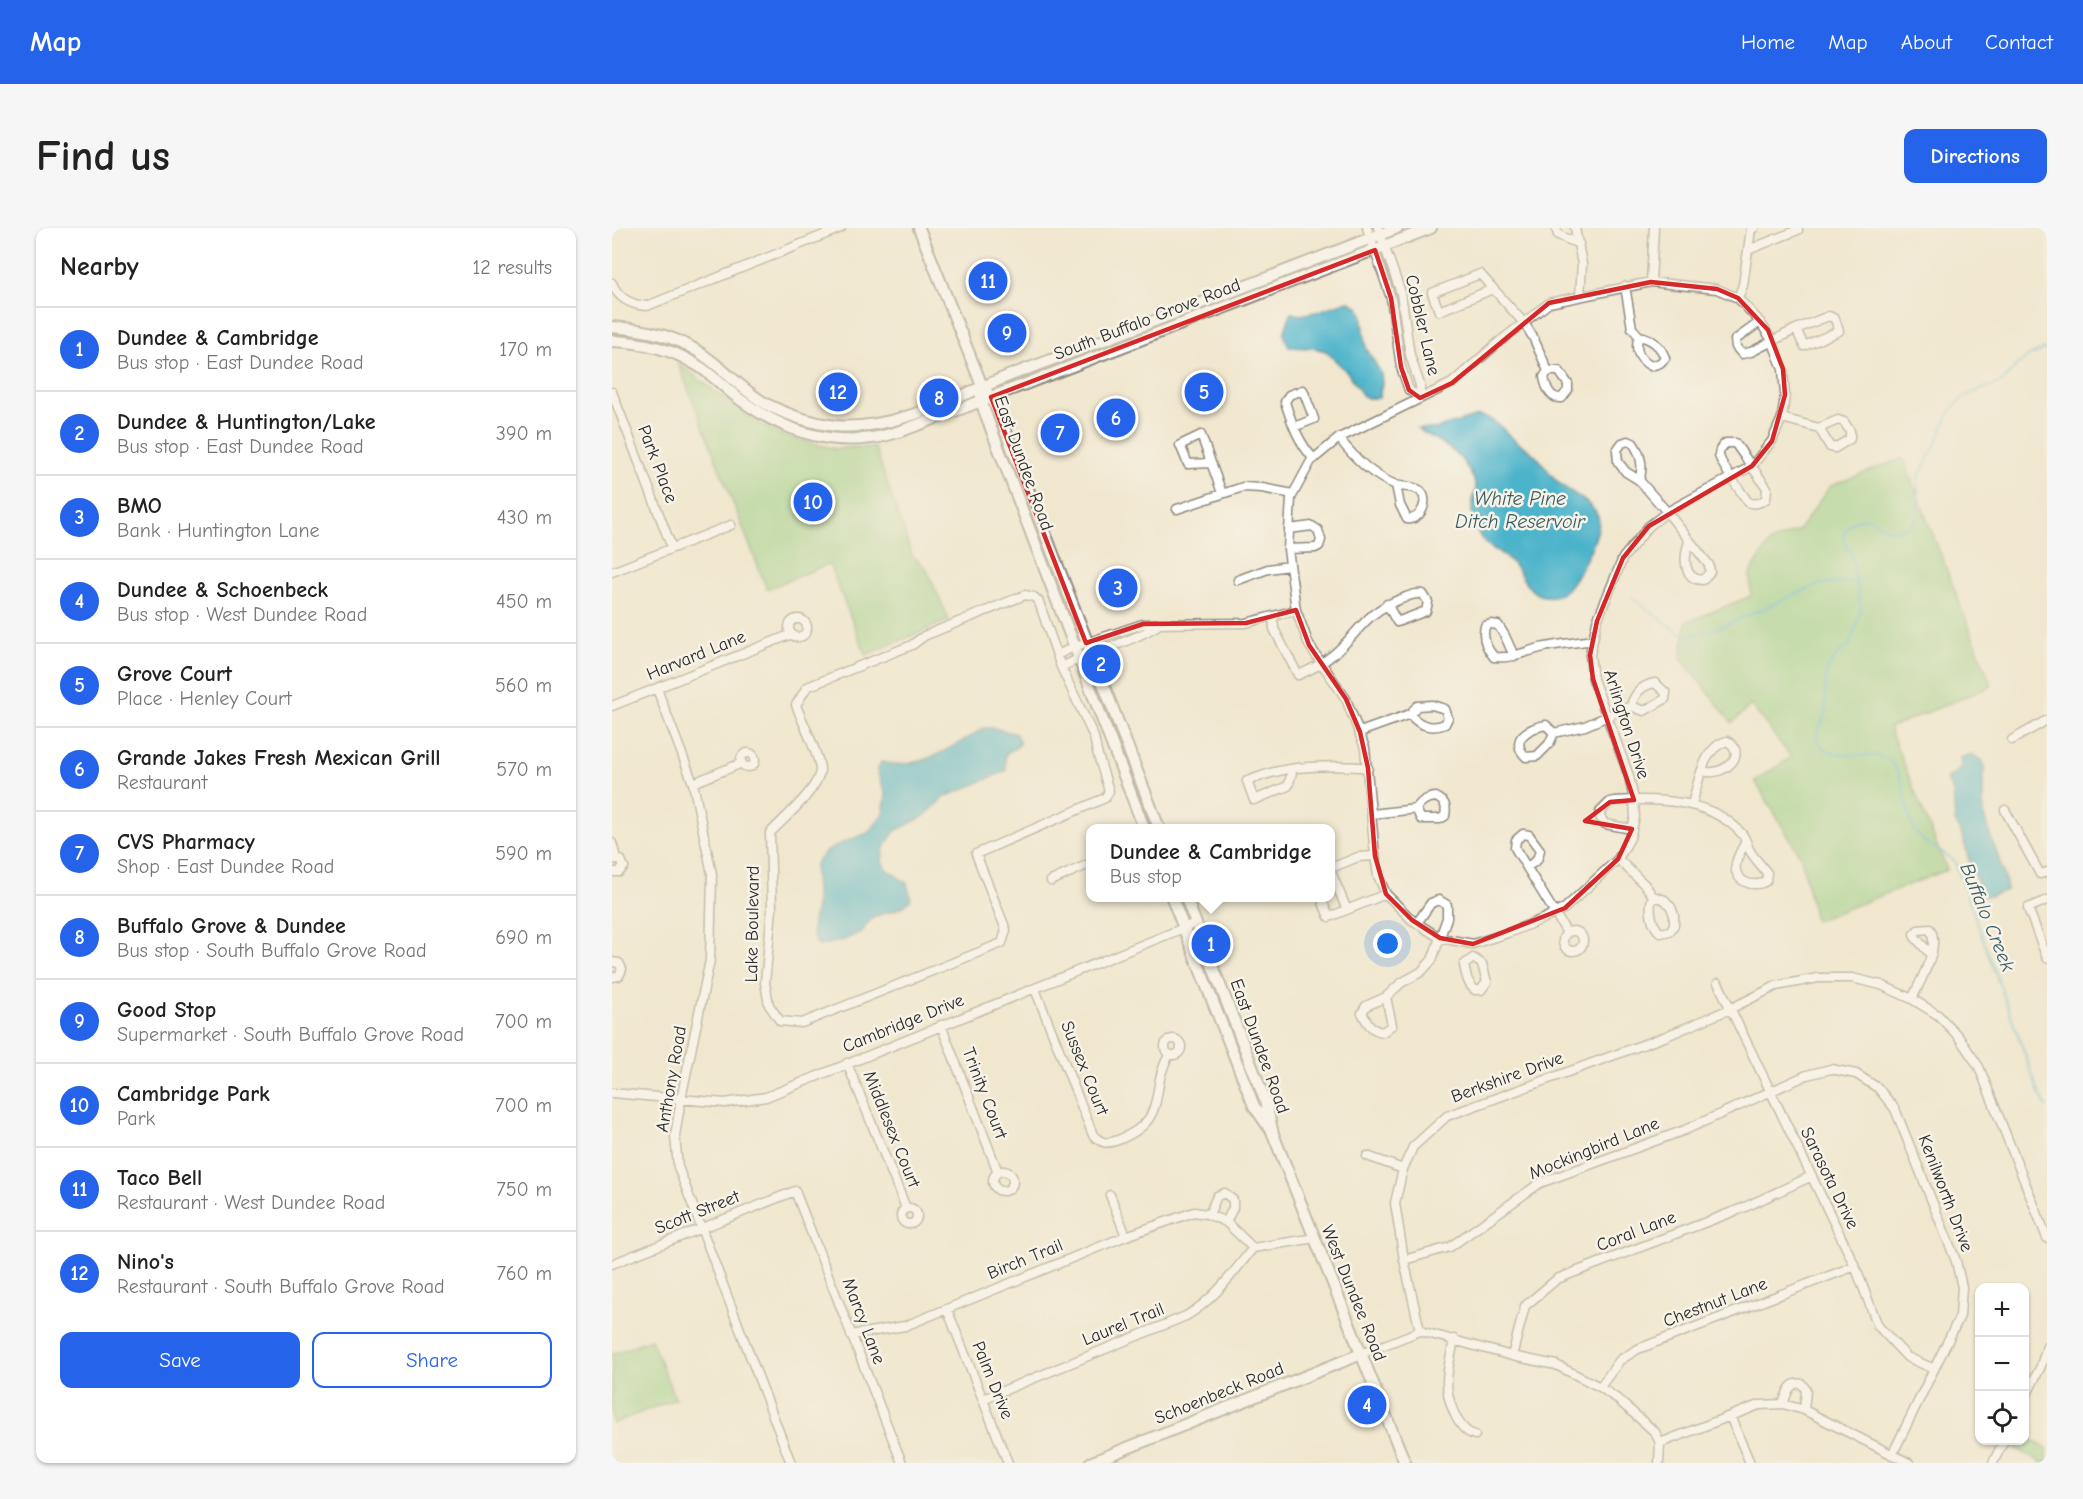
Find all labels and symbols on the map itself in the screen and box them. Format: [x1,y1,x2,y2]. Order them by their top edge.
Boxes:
pin: 11 [968,259,1007,304]
street label: Cobbler Lane [1401,273,1444,378]
street label: South Buffalo Grove Road [1051,274,1244,365]
pin: 9 [988,310,1026,356]
pin: 12 [818,370,858,414]
pin: 5 [1184,370,1224,414]
pin: 8 [920,376,958,420]
street label: East Dundee Road [989,393,1058,533]
pin: 6 [1096,396,1136,441]
pin: 7 [1040,410,1080,456]
street label: Park Place [633,422,682,506]
pin: 10 [794,480,832,524]
water label: White Pine Ditch Reservoir [1455,487,1586,533]
pin: 3 [1098,566,1138,610]
street label: Harvard Lane [644,626,749,685]
pin: 2 [1082,642,1120,686]
street label: Arlington Drive [1599,667,1654,782]
water label: Buffalo Creek [1955,859,2020,975]
street label: Lake Boulevard [741,865,764,983]
pin: 1 [1192,922,1230,966]
your location [1373,929,1402,958]
street label: East Dundee Road [1225,976,1294,1116]
street label: Cambridge Drive [839,990,967,1057]
street label: Sussex Court [1056,1018,1113,1119]
street label: Anthony Road [652,1024,691,1134]
street label: Trinity Court [958,1045,1012,1143]
street label: Berkshire Drive [1448,1047,1566,1107]
street label: Middlesex Court [859,1068,925,1192]
street label: Mockingbird Lane [1526,1113,1662,1184]
street label: Sarasota Drive [1796,1124,1863,1233]
street label: Kenilworth Drive [1914,1132,1978,1255]
street label: Scott Street [652,1186,743,1239]
street label: Coral Lane [1593,1207,1679,1256]
street label: West Dundee Road [1317,1222,1390,1364]
street label: Birch Trail [984,1235,1066,1284]
street label: Chestnut Lane [1660,1273,1770,1332]
street label: Marcy Lane [837,1275,890,1367]
street label: Laurel Trail [1079,1299,1167,1350]
street label: Palm Drive [967,1338,1018,1422]
street label: Schoenbeck Road [1151,1358,1287,1429]
pin: 4 [1348,1382,1386,1428]

